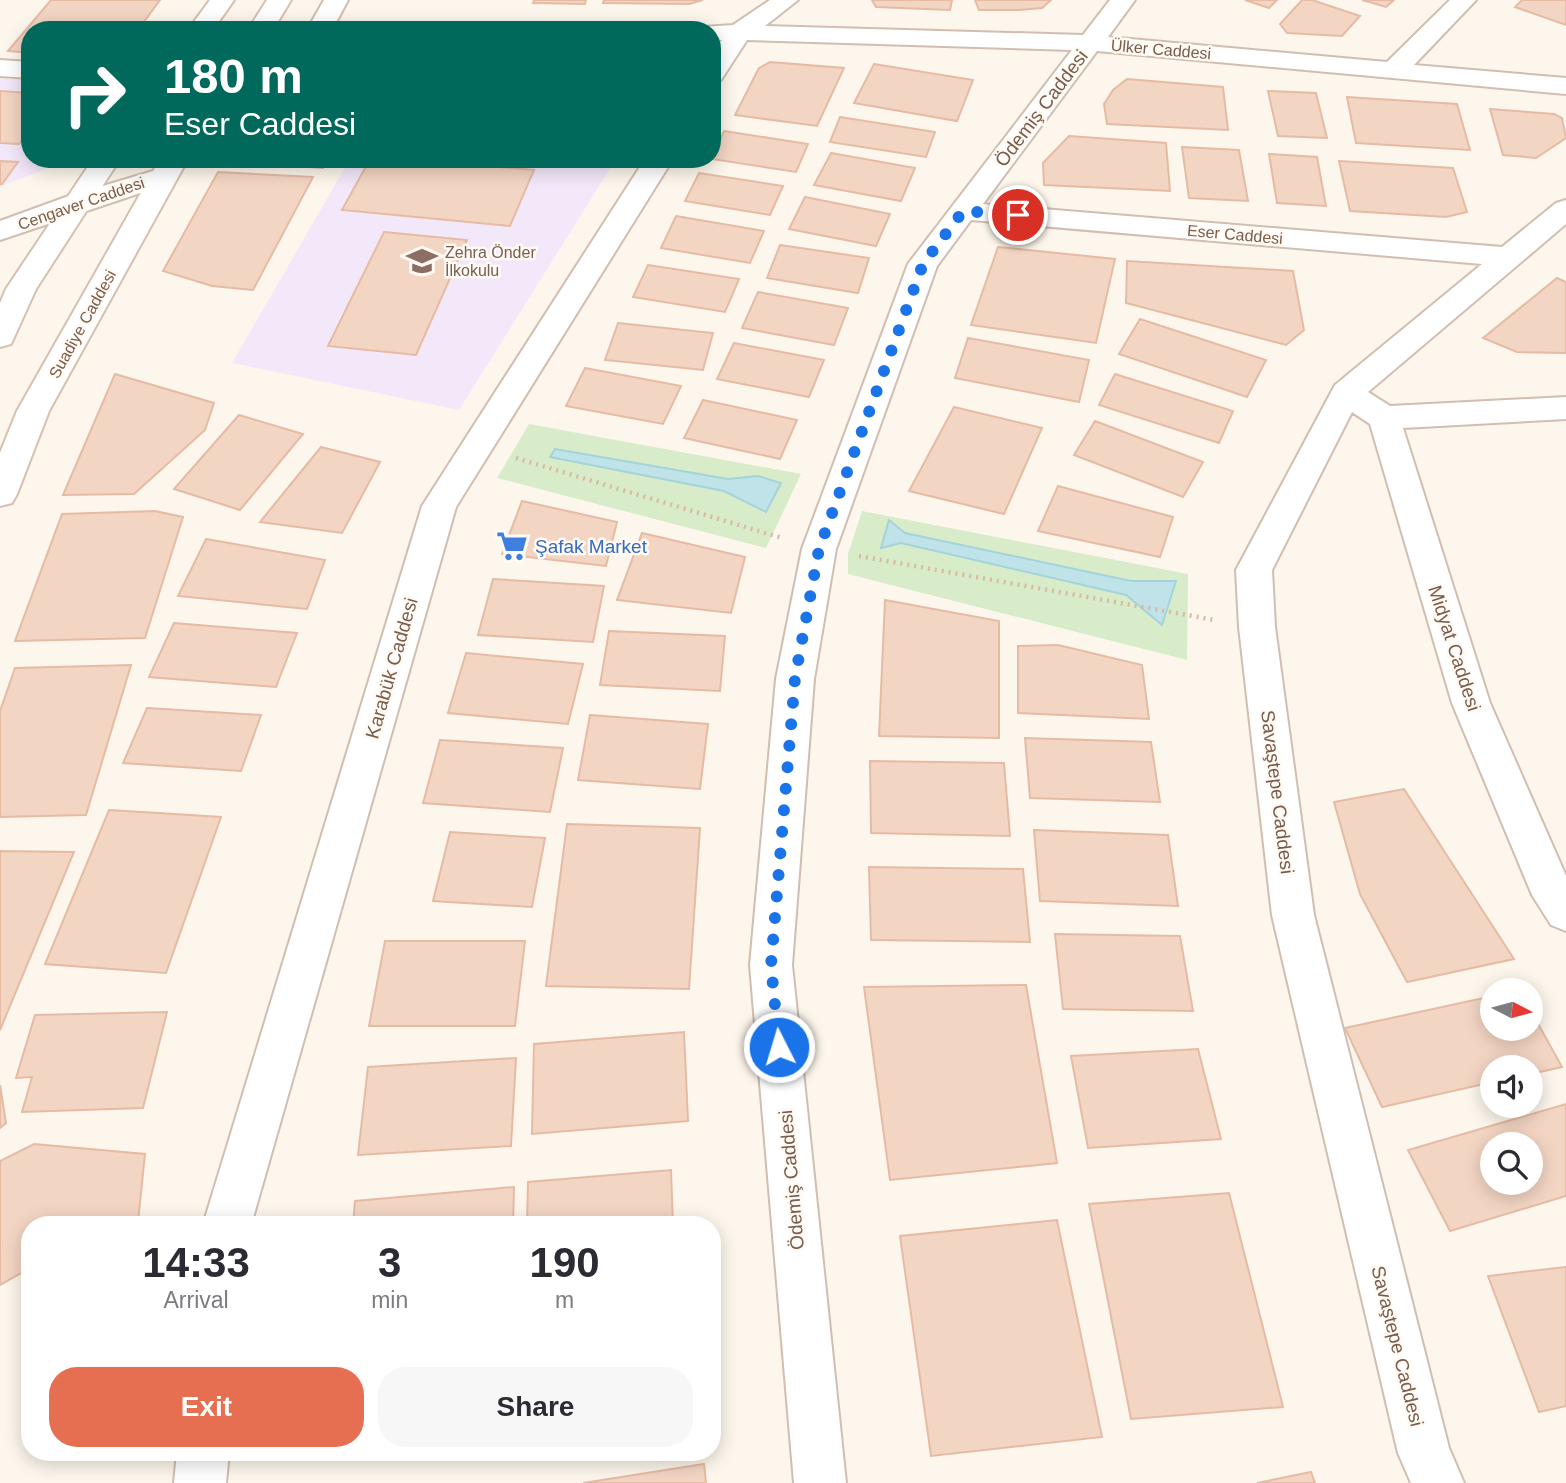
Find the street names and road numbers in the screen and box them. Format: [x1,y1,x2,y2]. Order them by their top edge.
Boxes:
street label: Ülker Caddesi [1110,37,1212,62]
street label: Ödemiş Caddesi [991,46,1092,171]
street label: Cengaver Caddesi [16,174,147,233]
street label: Eser Caddesi [1186,222,1284,247]
street label: Suadiye Caddesi [46,267,119,381]
street label: Midyat Caddesi [1424,583,1485,714]
street label: Karabük Caddesi [361,595,422,741]
street label: Savaştepe Caddesi [1257,709,1298,875]
street label: Ödemiş Caddesi [775,1109,808,1251]
street label: Savaştepe Caddesi [1367,1264,1428,1429]

